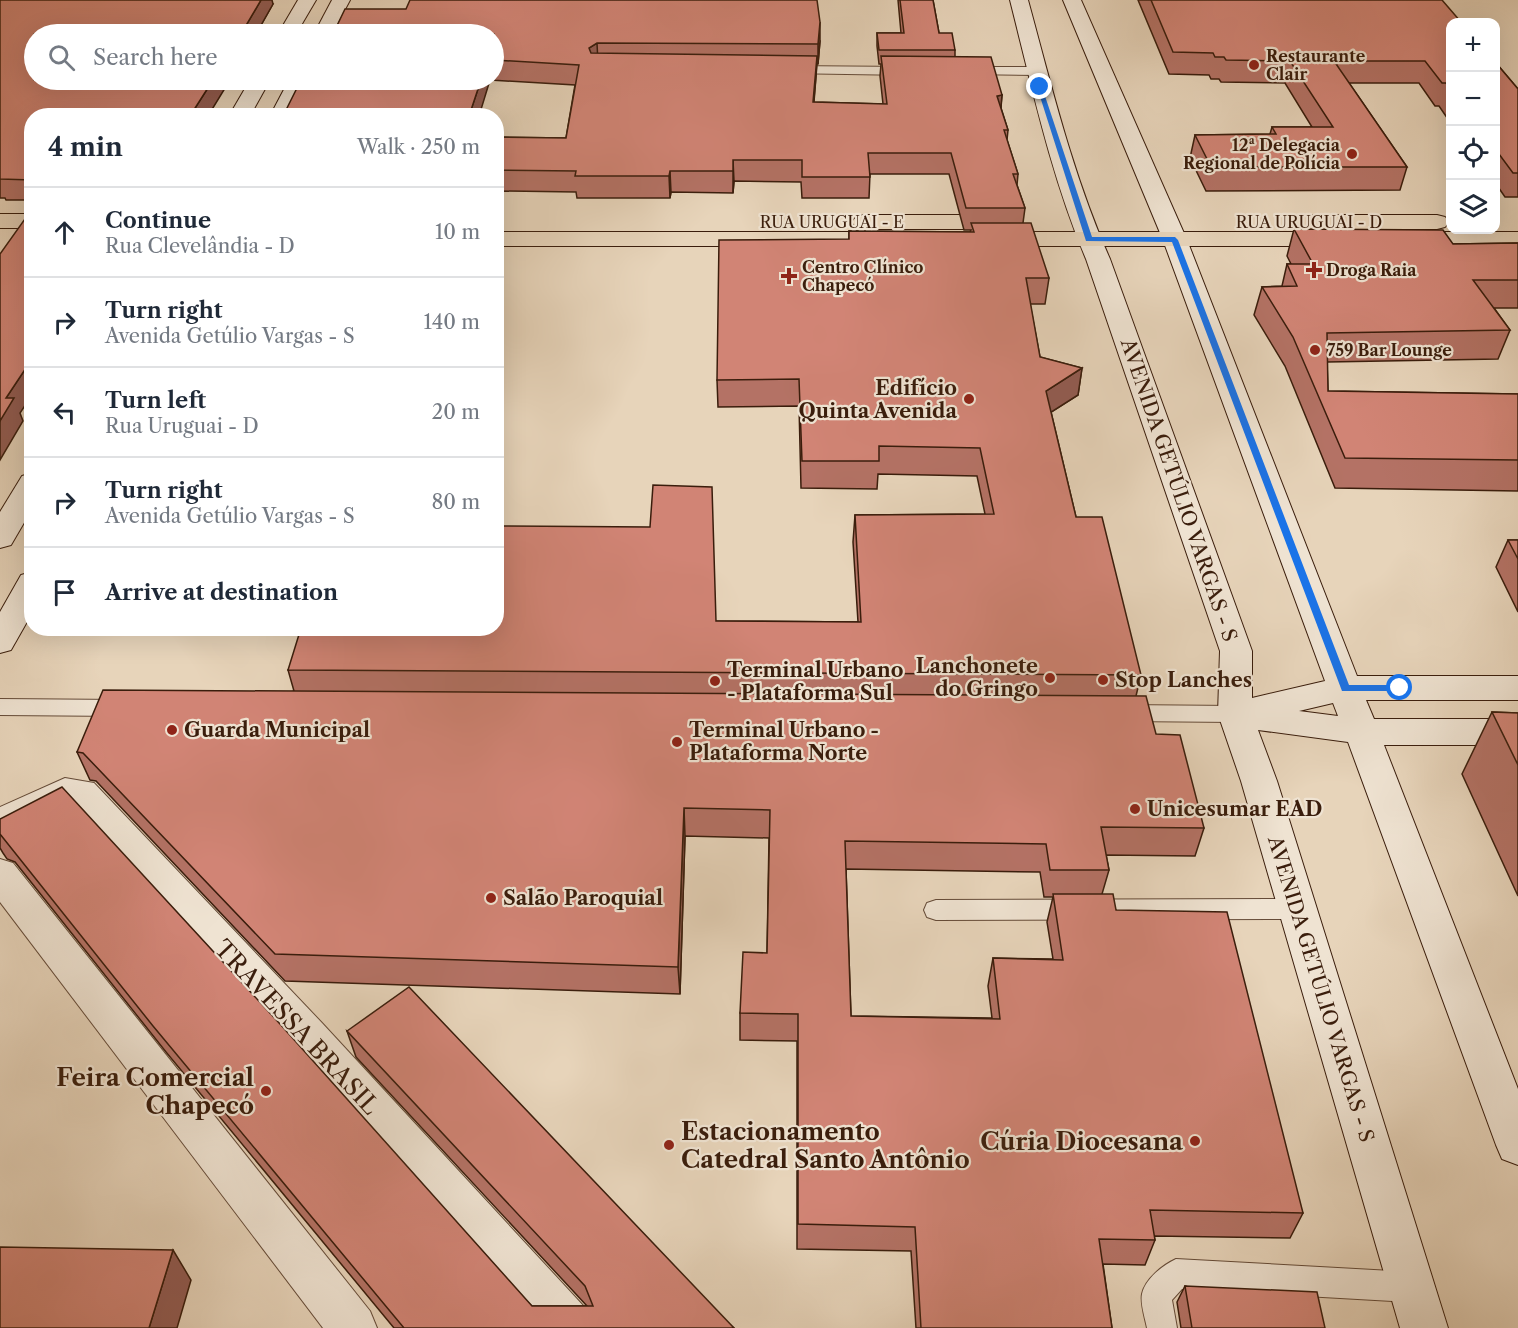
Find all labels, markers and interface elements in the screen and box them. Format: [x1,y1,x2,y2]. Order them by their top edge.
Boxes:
map controls [1446,18,1500,234]
button: + [1446,18,1500,72]
search box [24,24,504,90]
icon: search [45,41,78,74]
text: Search here [93,44,218,71]
place label: Restaurante Clair [1266,46,1366,84]
marker: Restaurante Clair [1247,58,1261,72]
button: − [1446,72,1500,126]
route end [1026,73,1052,99]
button: locate [1446,126,1500,180]
text: 4 min [48,131,123,163]
text: Walk · 250 m [357,135,480,159]
place label: 12ª Delegacia Regional de Polícia [1183,135,1341,173]
marker: 12ª Delegacia Regional de Polícia [1345,147,1359,161]
button: layers [1446,180,1500,234]
text: Continue [105,207,211,234]
street label: RUA URUGUAI - E [760,212,904,232]
street label: RUA URUGUAI - D [1236,212,1382,232]
icon: ahead [48,216,81,249]
text: 10 m [435,220,480,244]
text: Rua Clevelândia - D [105,234,295,258]
place label: Centro Clínico Chapecó [802,257,923,295]
place label: Droga Raia [1326,260,1417,280]
marker: Droga Raia [1307,263,1321,277]
marker: Centro Clínico Chapecó [780,267,798,285]
text: Turn right [105,297,223,324]
icon: right [48,306,81,339]
text: 140 m [423,310,480,334]
text: Avenida Getúlio Vargas - S [105,324,355,348]
street label: AVENIDA GETÚLIO VARGAS - S [1115,334,1243,645]
place label: 759 Bar Lounge [1327,340,1452,360]
marker: 759 Bar Lounge [1308,343,1322,357]
place label: Edifício Quinta Avenida [799,376,957,423]
text: Turn left [105,387,206,414]
marker: Edifício Quinta Avenida [962,392,976,406]
icon: left [48,396,81,429]
text: 20 m [432,400,480,424]
text: Rua Uruguai - D [105,414,259,438]
text: Turn right [105,477,223,504]
icon: right [48,486,81,519]
text: 80 m [432,490,480,514]
text: Avenida Getúlio Vargas - S [105,504,355,528]
icon: arrive [48,576,81,609]
text: Arrive at destination [105,579,338,606]
place label: Lanchonete do Gringo [916,654,1038,701]
place label: Terminal Urbano - Plataforma Sul [727,658,903,705]
place label: Stop Lanches [1115,668,1252,692]
marker: Lanchonete do Gringo [1043,671,1057,685]
marker: Stop Lanches [1096,673,1110,687]
marker: Terminal Urbano - Plataforma Sul [708,674,722,688]
route start [1386,674,1412,700]
place label: Guarda Municipal [184,718,370,742]
place label: Terminal Urbano - Plataforma Norte [689,718,879,765]
marker: Guarda Municipal [165,723,179,737]
marker: Terminal Urbano - Plataforma Norte [670,735,684,749]
place label: Unicesumar EAD [1147,797,1323,821]
marker: Unicesumar EAD [1128,802,1142,816]
street label: AVENIDA GETÚLIO VARGAS - S [1263,832,1380,1145]
place label: Salão Paroquial [503,886,663,910]
marker: Salão Paroquial [484,891,498,905]
street label: TRAVESSA BRASIL [209,934,386,1120]
place label: Feira Comercial Chapecó [56,1063,254,1120]
marker: Feira Comercial Chapecó [259,1084,273,1098]
place label: Estacionamento Catedral Santo Antônio [681,1117,970,1174]
place label: Cúria Diocesana [980,1127,1184,1156]
marker: Cúria Diocesana [1188,1134,1202,1148]
marker: Estacionamento Catedral Santo Antônio [662,1138,676,1152]

